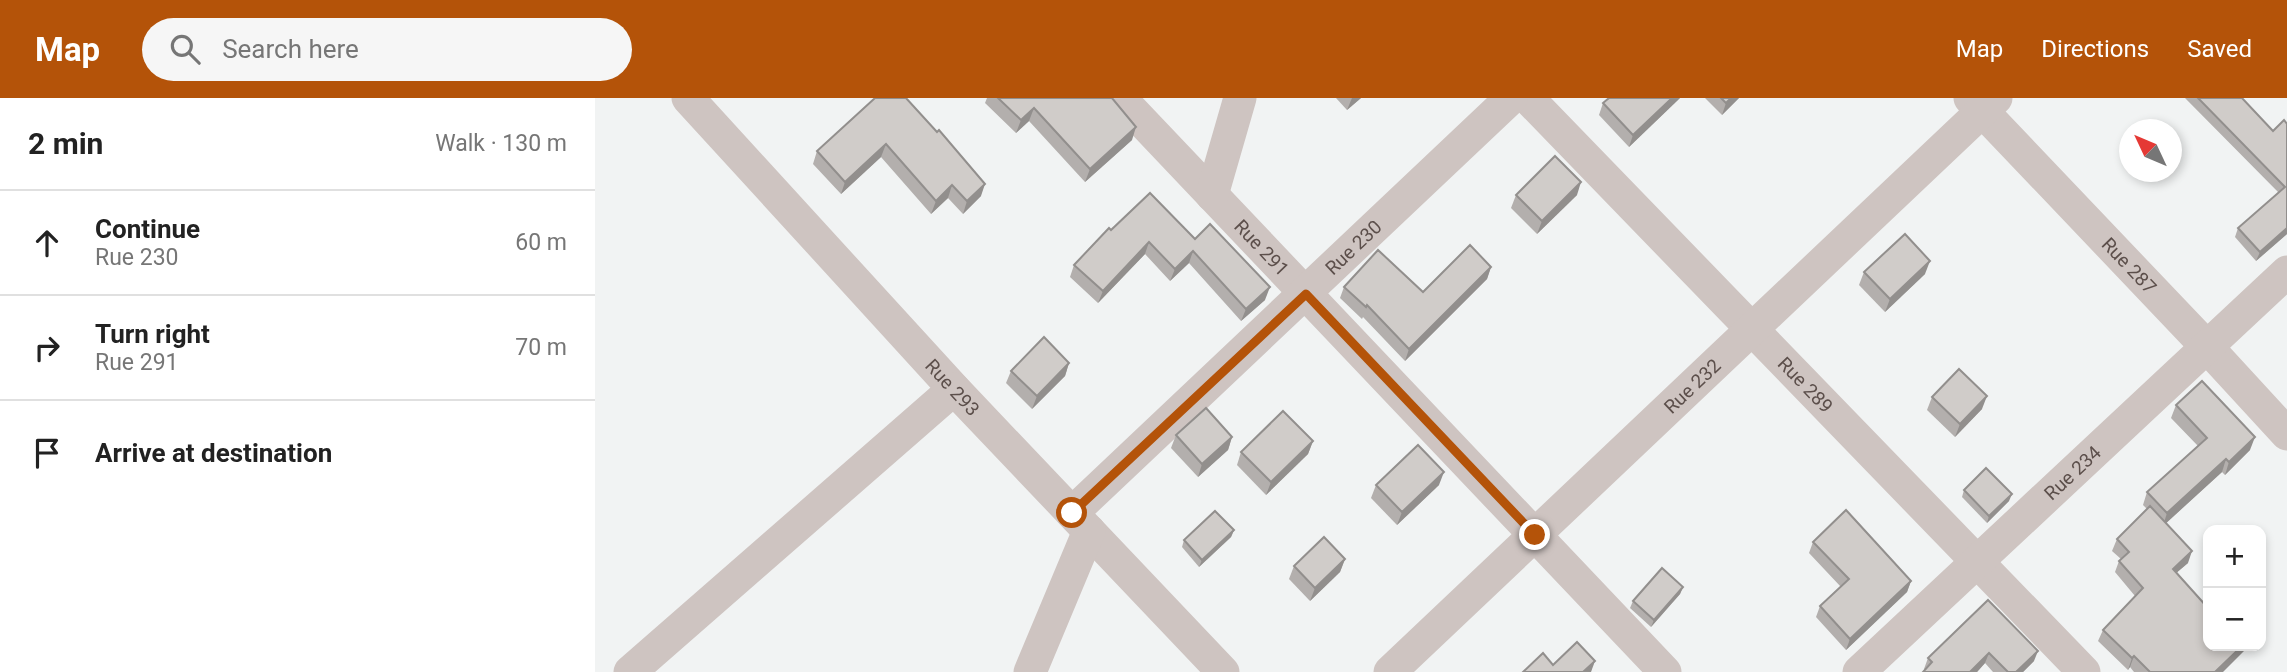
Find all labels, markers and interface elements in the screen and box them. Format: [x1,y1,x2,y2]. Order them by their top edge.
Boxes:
search box [142,18,632,81]
text: Map [35,30,100,69]
icon: search [166,30,204,68]
text: Search here [222,34,359,64]
text: Map [1956,35,2003,63]
text: Directions [2041,35,2149,63]
text: Saved [2187,35,2252,63]
north arrow [2119,119,2182,182]
text: 2 min [28,126,103,161]
text: Walk · 130 m [435,130,567,157]
text: Continue [95,214,200,244]
street label: Rue 291 [1230,214,1294,280]
street label: Rue 230 [1320,215,1386,279]
icon: ahead [28,224,66,262]
text: 60 m [515,229,567,256]
street label: Rue 287 [2097,232,2161,298]
text: Rue 230 [95,244,179,271]
text: Turn right [95,319,210,349]
icon: right [28,329,66,367]
text: 70 m [515,334,567,361]
text: Rue 291 [95,349,179,376]
street label: Rue 289 [1773,352,1838,417]
street label: Rue 293 [921,354,985,420]
street label: Rue 232 [1659,354,1725,418]
icon: arrive [28,434,66,472]
text: Arrive at destination [95,438,332,468]
street label: Rue 234 [2039,440,2106,505]
route start [1056,497,1087,528]
route end [1519,519,1550,550]
map controls [2203,525,2266,651]
button: + [2203,525,2266,588]
button: − [2203,588,2266,651]

